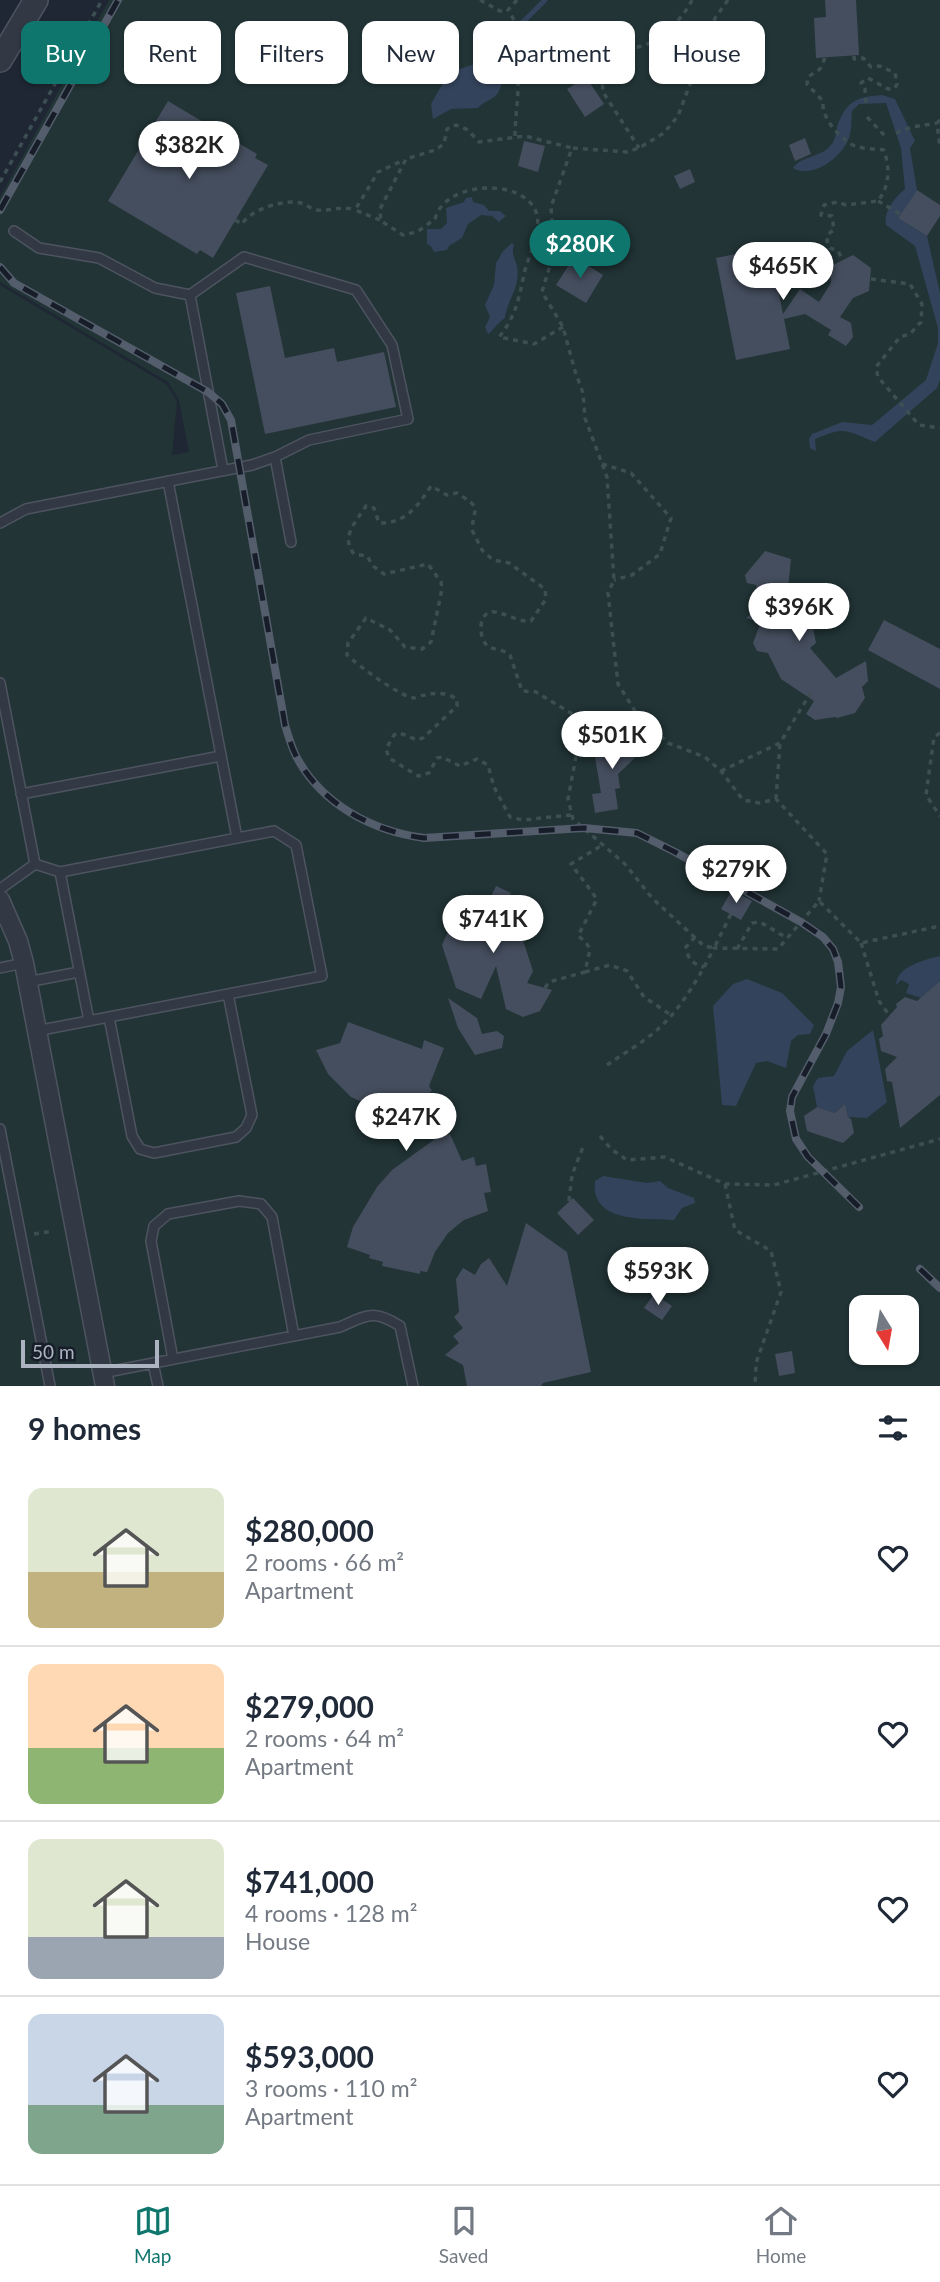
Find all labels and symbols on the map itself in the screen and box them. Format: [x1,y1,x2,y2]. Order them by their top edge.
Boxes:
pin: $382K [140,122,238,181]
pin: $280K [531,220,629,280]
pin: $465K [734,243,832,302]
pin: $396K [750,584,848,643]
pin: $501K [563,712,661,771]
pin: $279K [687,846,785,905]
pin: $741K [444,895,542,955]
pin: $247K [357,1094,455,1153]
pin: $593K [609,1248,707,1307]
north arrow [849,1295,919,1365]
scale bar [21,1337,159,1369]

